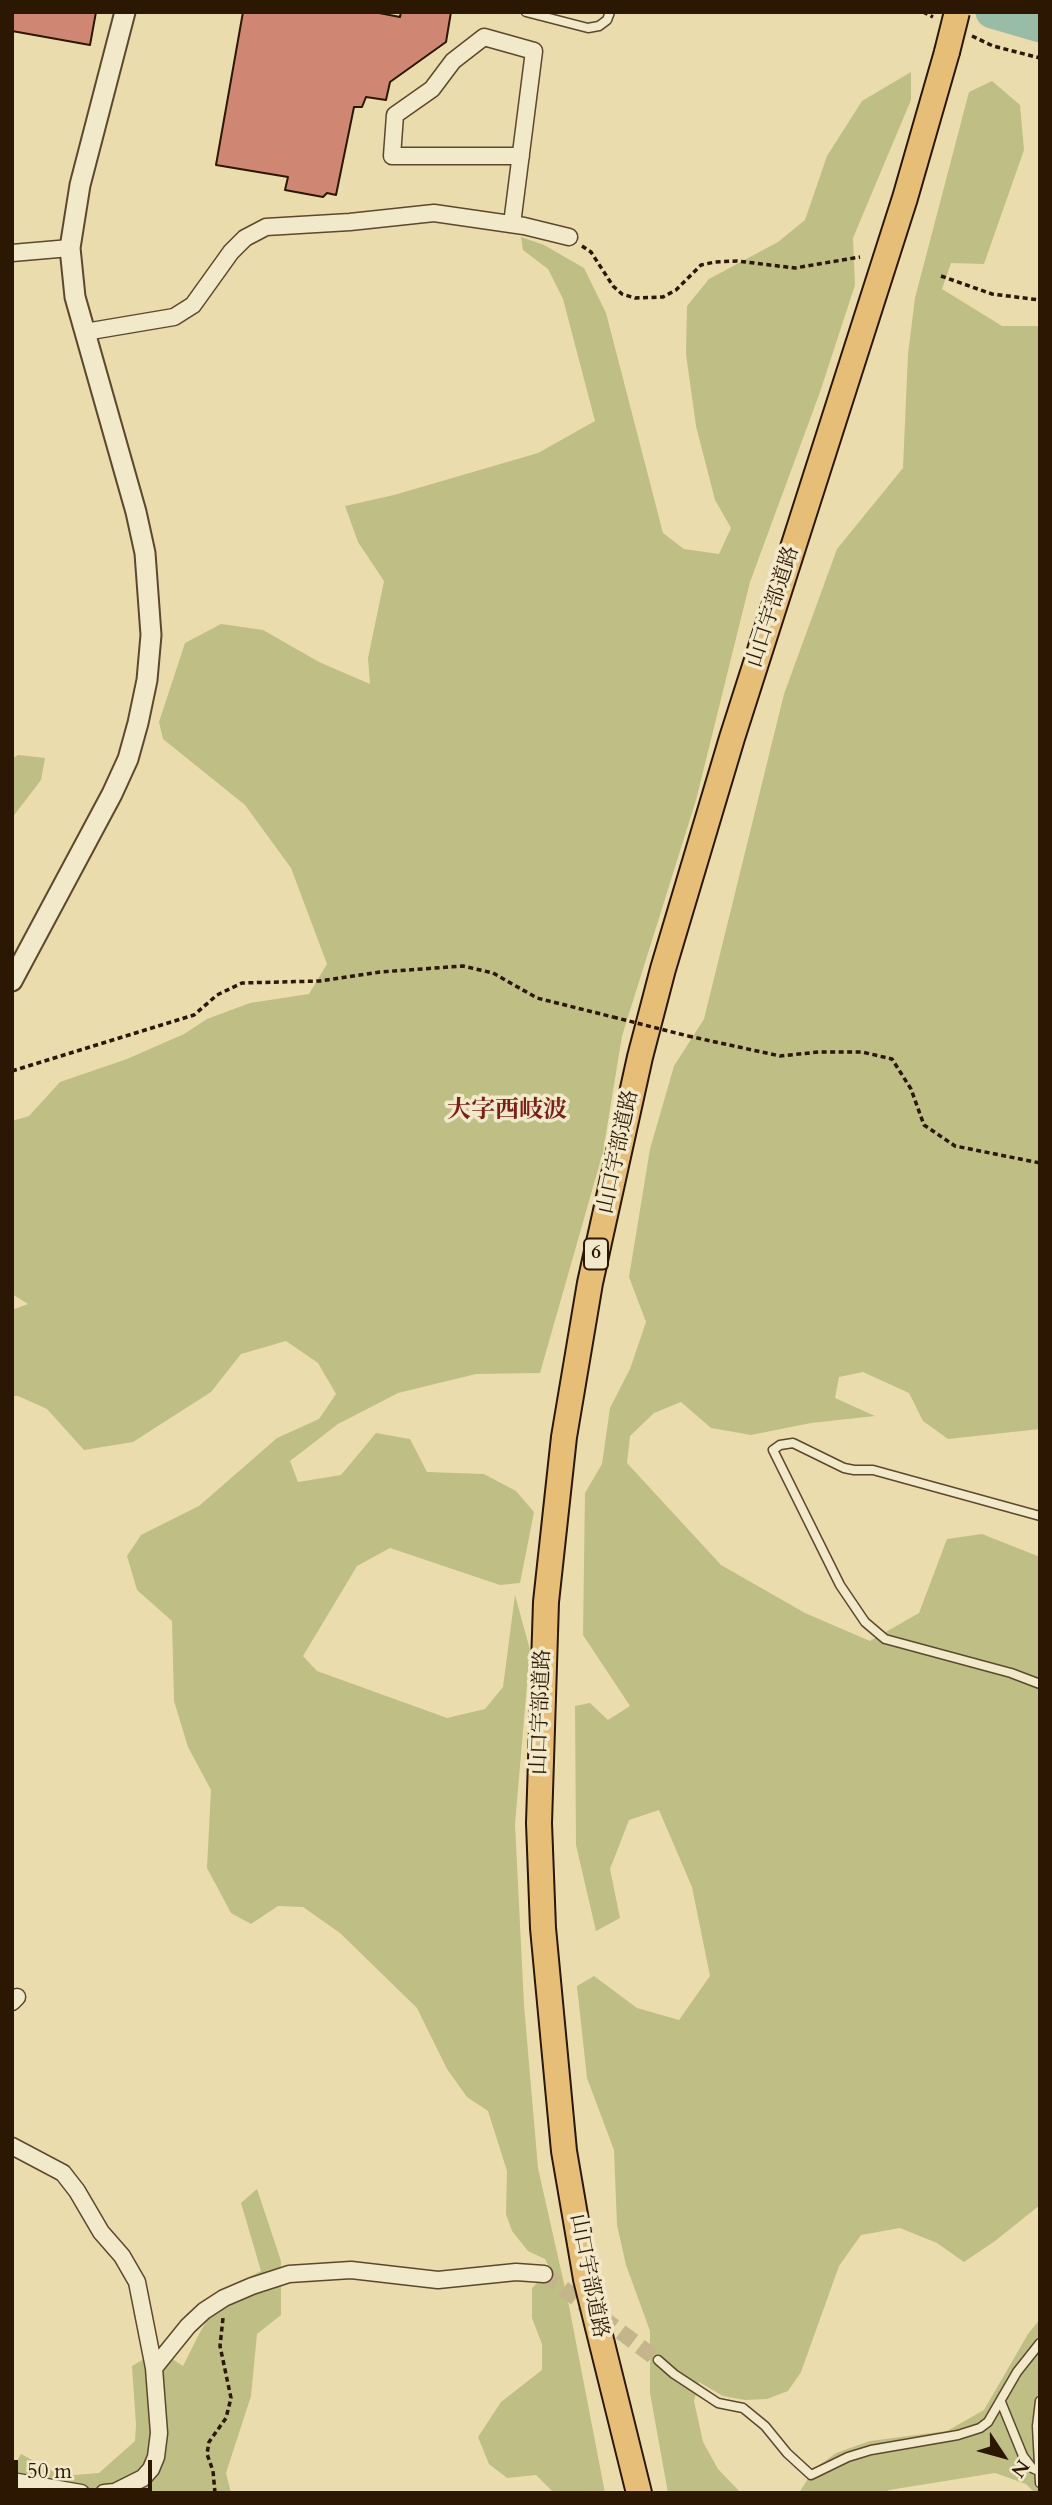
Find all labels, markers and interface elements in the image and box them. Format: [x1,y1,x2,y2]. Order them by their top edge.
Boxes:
street label: 山口宇部道路 [743,543,805,671]
street label: 山口宇部道路 [594,1088,644,1216]
district label: 大字西岐波 [447,1097,567,1125]
road number: 6 [584,1238,608,1270]
street label: 山口宇部道路 [527,1649,557,1775]
street label: 山口宇部道路 [564,2212,612,2340]
north arrow [968,2421,1038,2491]
scale bar [18,2446,156,2490]
text: N [1005,2454,1035,2483]
text: 50 m [27,2457,72,2486]

